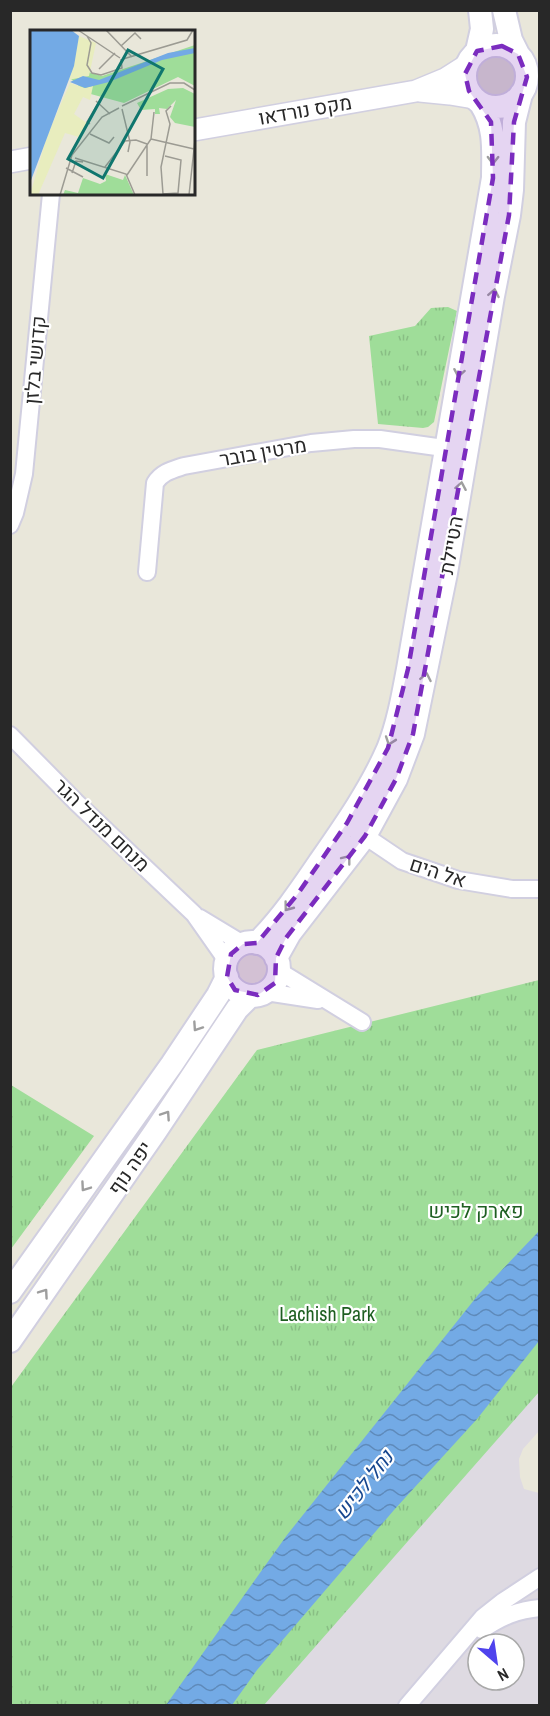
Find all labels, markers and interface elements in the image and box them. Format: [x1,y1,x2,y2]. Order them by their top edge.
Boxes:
inset map [30,30,195,195]
street label: מקס נורדאו [256,88,354,131]
one-way arrow [487,155,499,164]
one-way arrow [487,289,499,298]
street label: קדושי בלזן [17,315,52,405]
one-way arrow [454,368,466,377]
street label: מרטין בובר [217,431,309,472]
one-way arrow [454,481,467,491]
street label: הטיילת [432,514,469,576]
one-way arrow [419,673,432,683]
one-way arrow [385,735,398,746]
street label: מנחם מנדל הגר [48,772,156,877]
street label: אל הים [406,850,470,893]
one-way arrow [339,855,350,866]
one-way arrow [285,900,296,911]
one-way arrow [193,1020,204,1031]
one-way arrow [159,1111,171,1121]
street label: יפה נוף [101,1135,158,1200]
one-way arrow [81,1180,92,1191]
park label: פארק לכיש [428,1197,524,1224]
one-way arrow [37,1289,48,1300]
park label: Lachish Park [279,1300,376,1327]
water label: נחל לכיש [327,1443,401,1526]
north arrow [466,1632,526,1692]
text: N [494,1663,513,1687]

